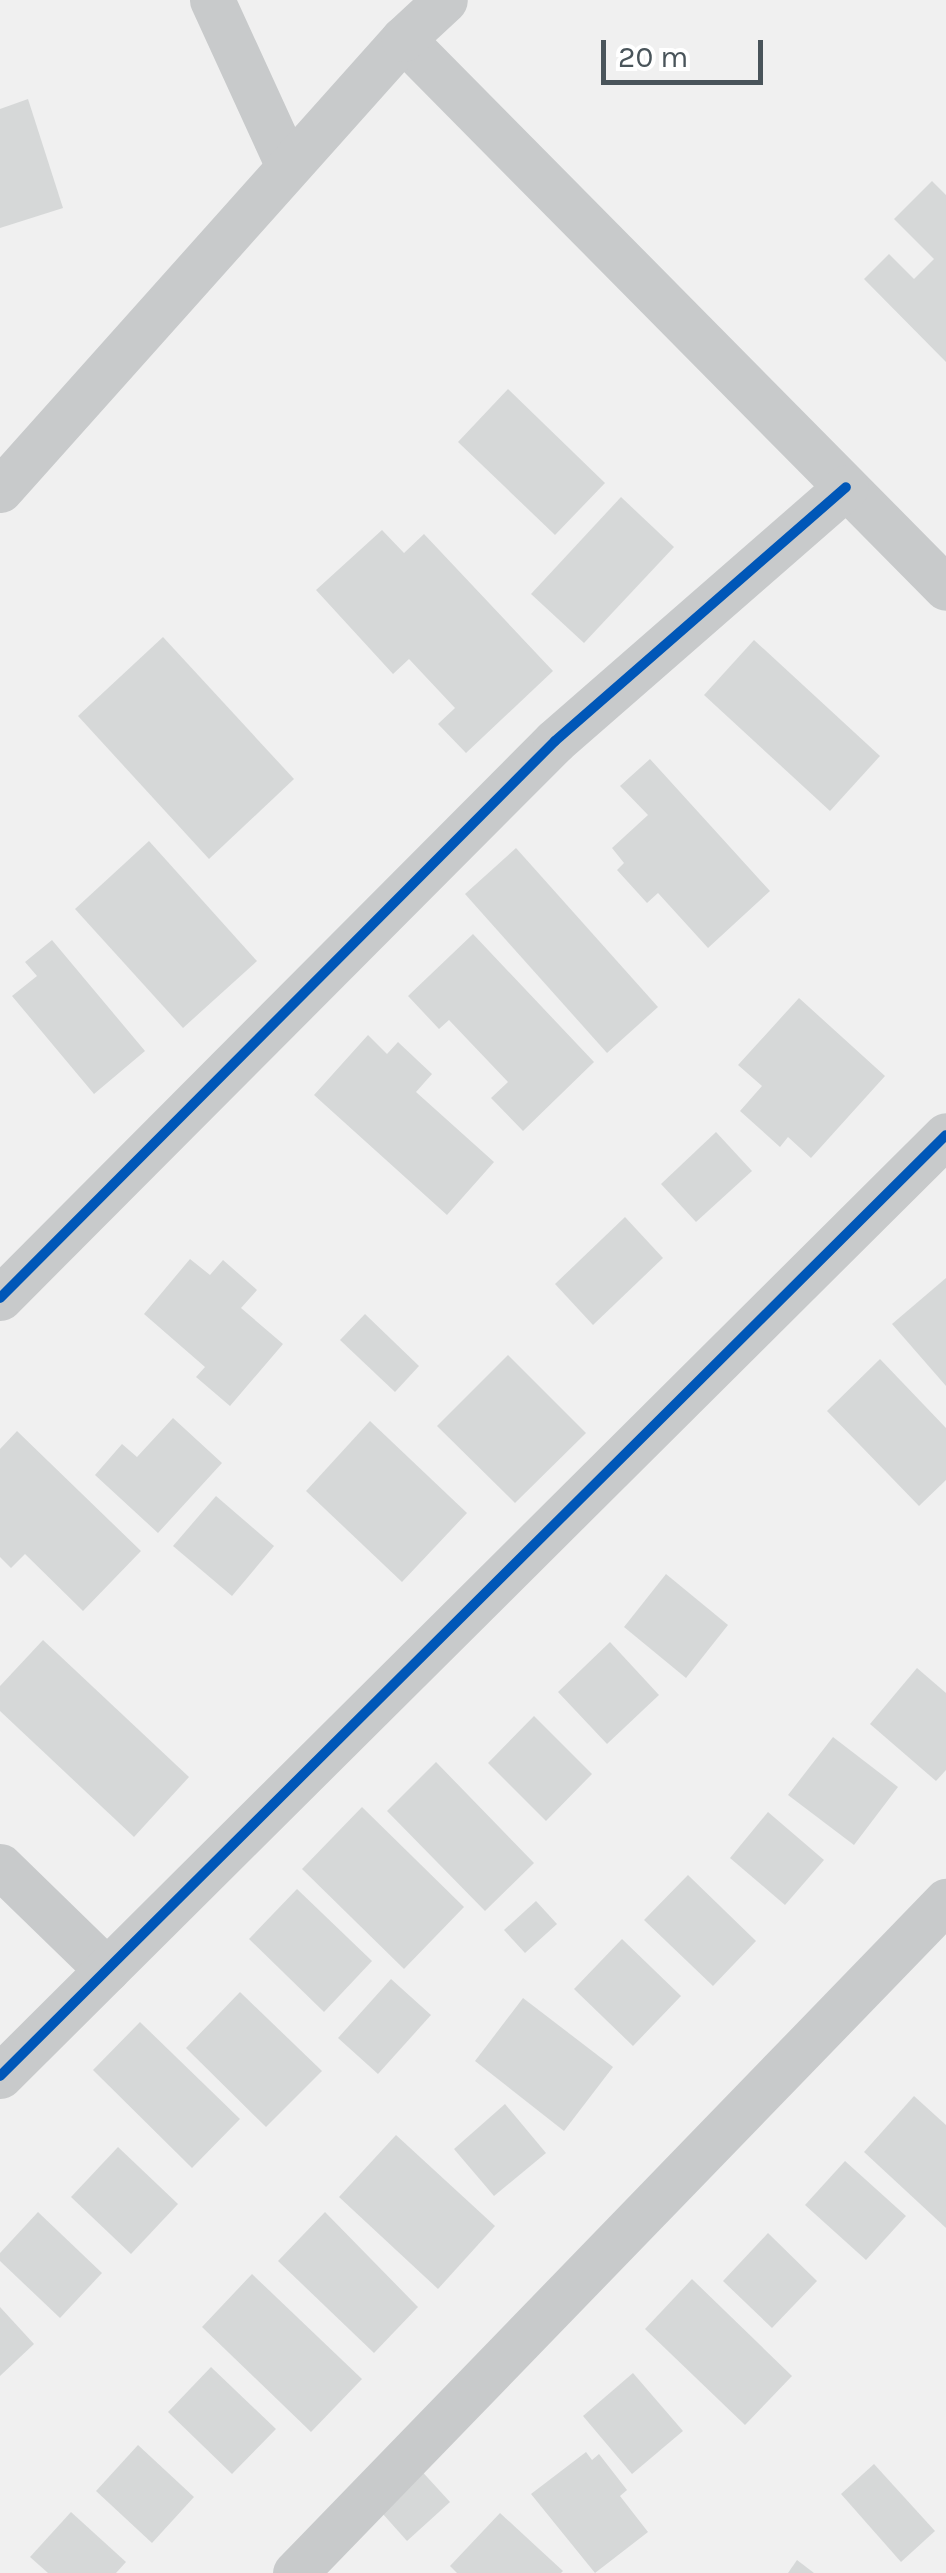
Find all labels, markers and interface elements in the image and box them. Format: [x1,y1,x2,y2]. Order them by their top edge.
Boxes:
scale bar [606,20,768,82]
text: 20 m [618,39,688,75]

